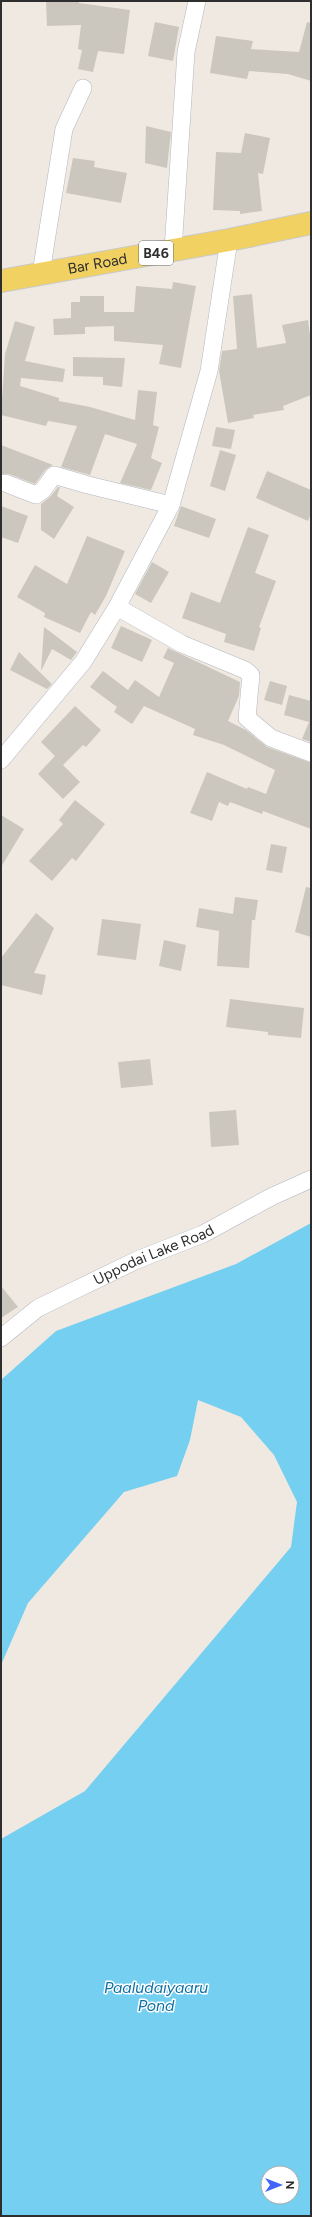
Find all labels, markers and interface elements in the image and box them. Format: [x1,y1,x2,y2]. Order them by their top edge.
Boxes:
road number: B46 [139,241,173,265]
street label: Bar Road [66,249,129,278]
street label: Uppodai Lake Road [90,1221,217,1289]
water label: Paaludaiyaaru Pond [104,1978,208,2015]
north arrow [260,2165,300,2205]
text: N [283,2181,296,2189]

